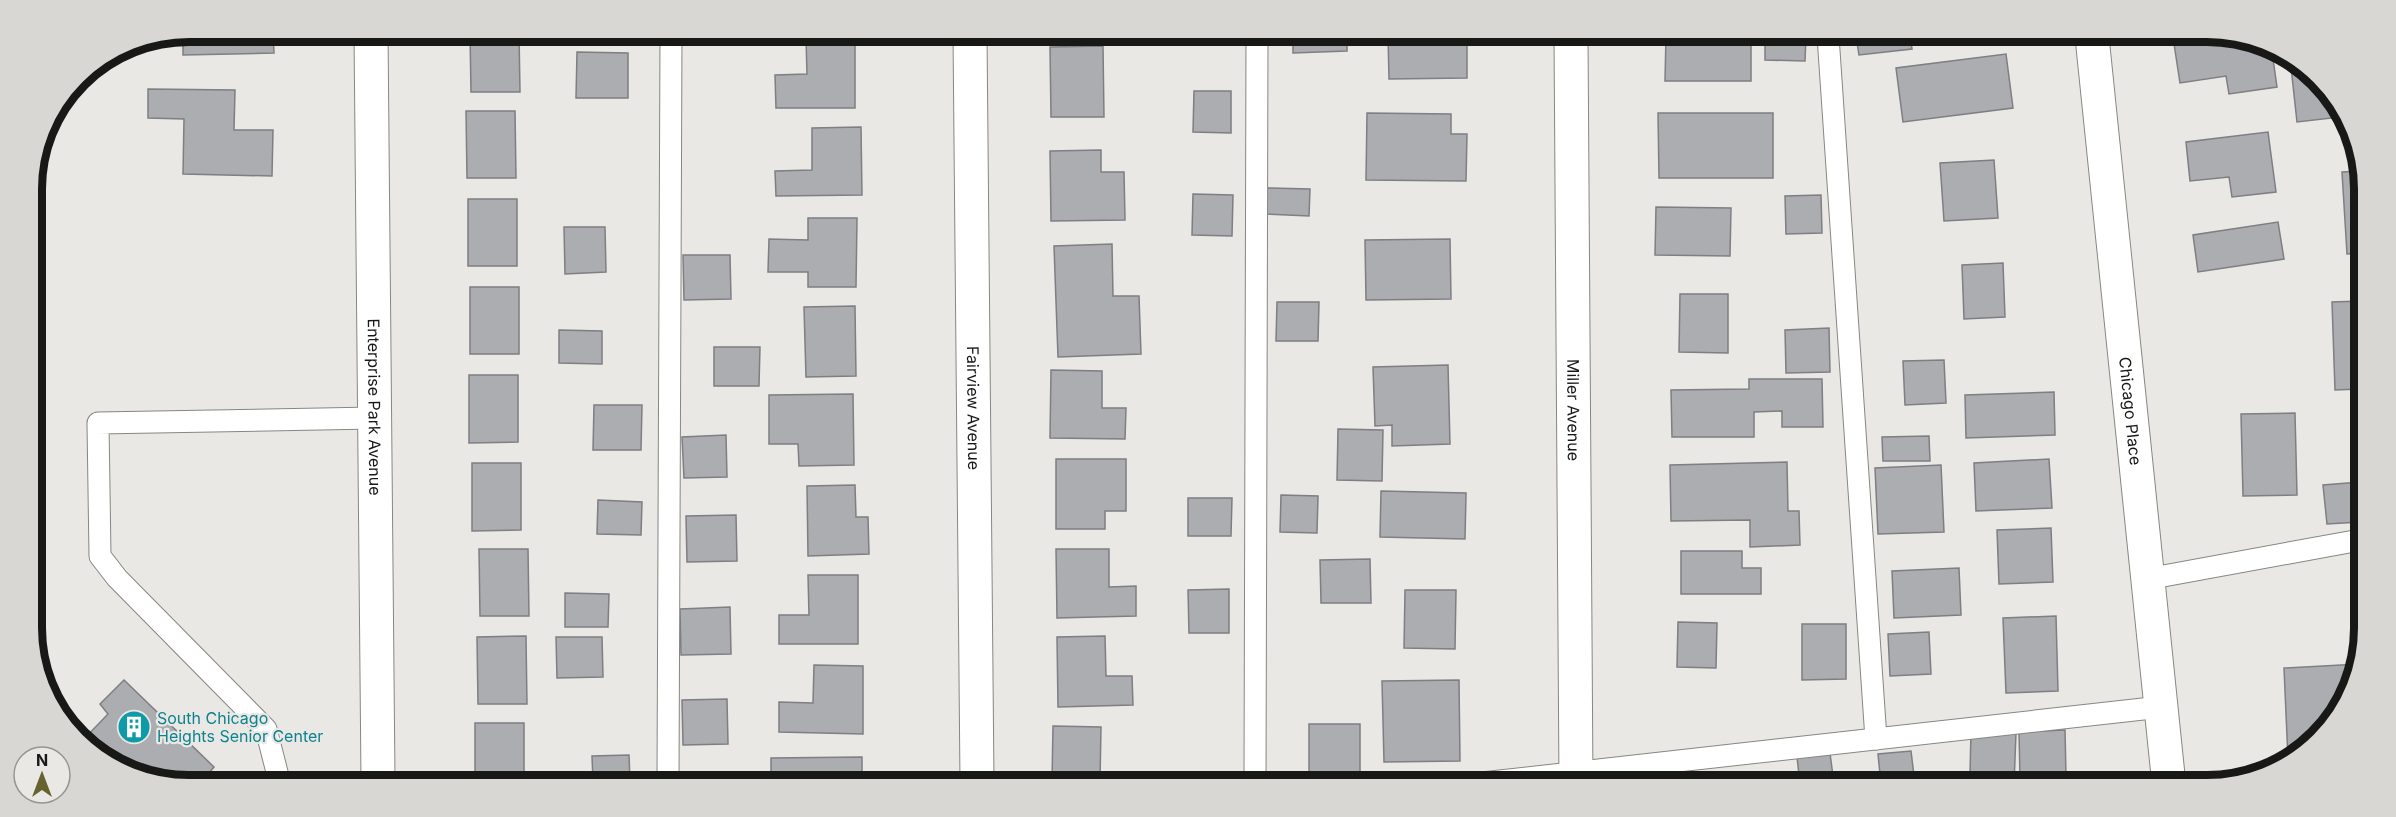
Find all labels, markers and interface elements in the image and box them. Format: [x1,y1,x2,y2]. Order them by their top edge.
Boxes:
street label: Enterprise Park Avenue [364,318,385,496]
street label: Fairview Avenue [963,346,984,470]
street label: Chicago Place [2115,356,2146,466]
street label: Miller Avenue [1563,359,1584,461]
place label: South Chicago Heights Senior Center [157,708,323,746]
building icon: South Chicago Heights Senior Center [116,709,152,745]
north arrow [12,745,72,805]
text: N [36,750,48,770]

